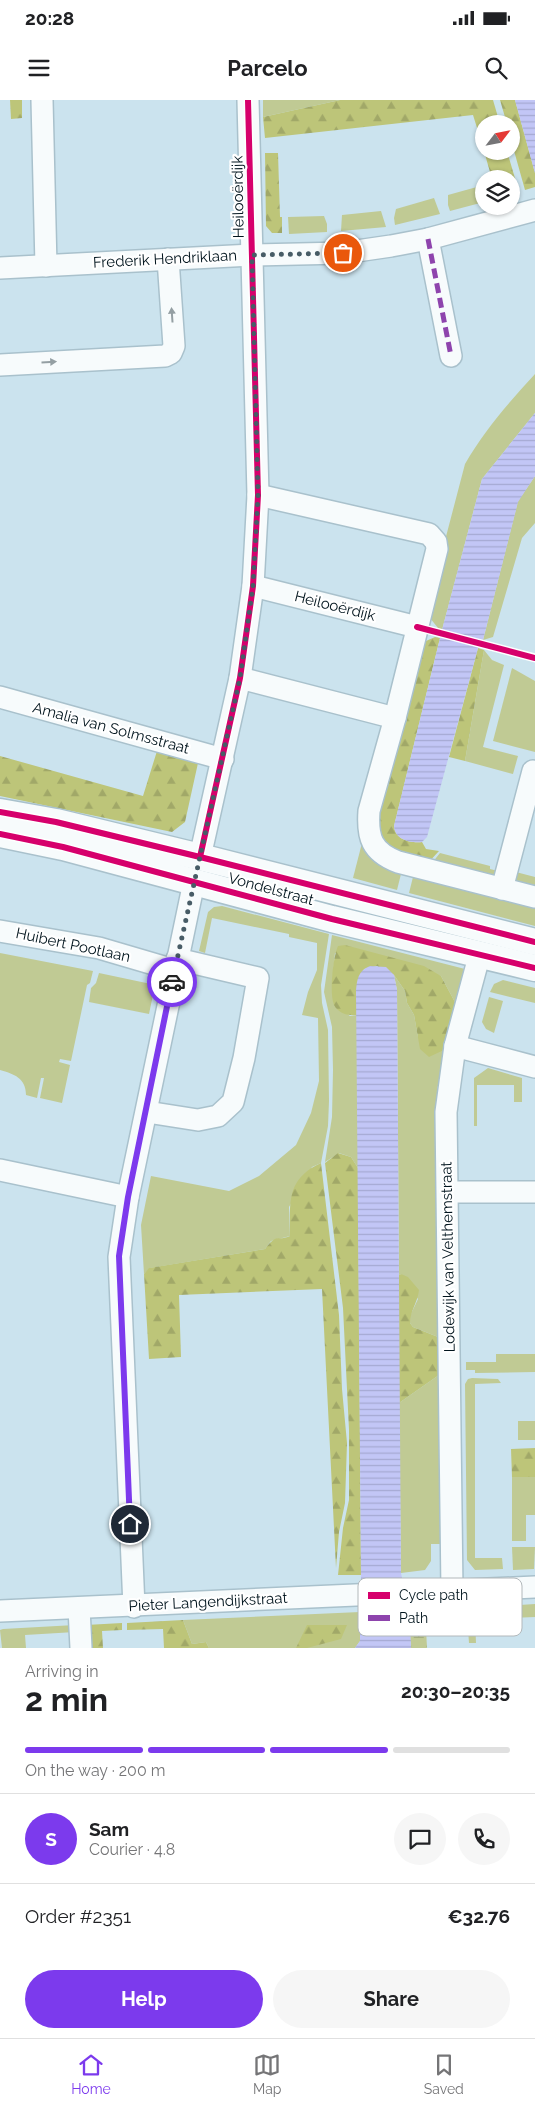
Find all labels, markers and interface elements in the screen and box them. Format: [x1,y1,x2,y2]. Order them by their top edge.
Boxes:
text: 20:28 [25,7,74,29]
icon: menu [25,54,53,82]
icon: search [482,54,510,82]
text: Parcelo [227,55,308,81]
north arrow [475,115,520,160]
map controls [475,115,520,215]
street label: Heilooërdijk [228,155,248,239]
button: layers [475,170,520,215]
pin [322,232,364,274]
icon: bag [329,239,357,267]
street label: Frederik Hendriklaan [93,246,237,272]
one-way arrow [167,306,175,322]
one-way arrow [41,358,57,366]
street label: Heilooërdijk [293,587,377,625]
street label: Amalia van Solmsstraat [31,698,191,758]
street label: Vondelstraat [226,869,316,909]
street label: Huibert Pootlaan [14,924,132,966]
courier [147,957,197,1007]
icon: car [158,968,186,996]
street label: Lodewijk van Velthemstraat [437,1161,459,1353]
pin [109,1503,151,1545]
icon: home [116,1510,144,1538]
legend [358,1578,522,1636]
text: Cycle path [399,1587,468,1603]
street label: Pieter Langendijkstraat [128,1589,288,1615]
text: Path [399,1610,428,1626]
text: Arriving in [25,1662,99,1681]
text: 20:30–20:35 [401,1680,510,1702]
text: 2 min [25,1681,108,1718]
text: On the way · 200 m [25,1761,165,1780]
button: chat [394,1813,446,1865]
button: phone [458,1813,510,1865]
text: Sam [89,1818,129,1840]
text: S [45,1828,57,1850]
text: Courier · 4.8 [89,1840,175,1859]
text: Order #2351 [25,1905,131,1927]
text: €32.76 [447,1905,510,1927]
button: Help [25,1970,263,2028]
button: Share [273,1970,510,2028]
tab: Home [71,2051,111,2097]
tab: Map [253,2051,282,2097]
tab: Saved [424,2051,464,2097]

